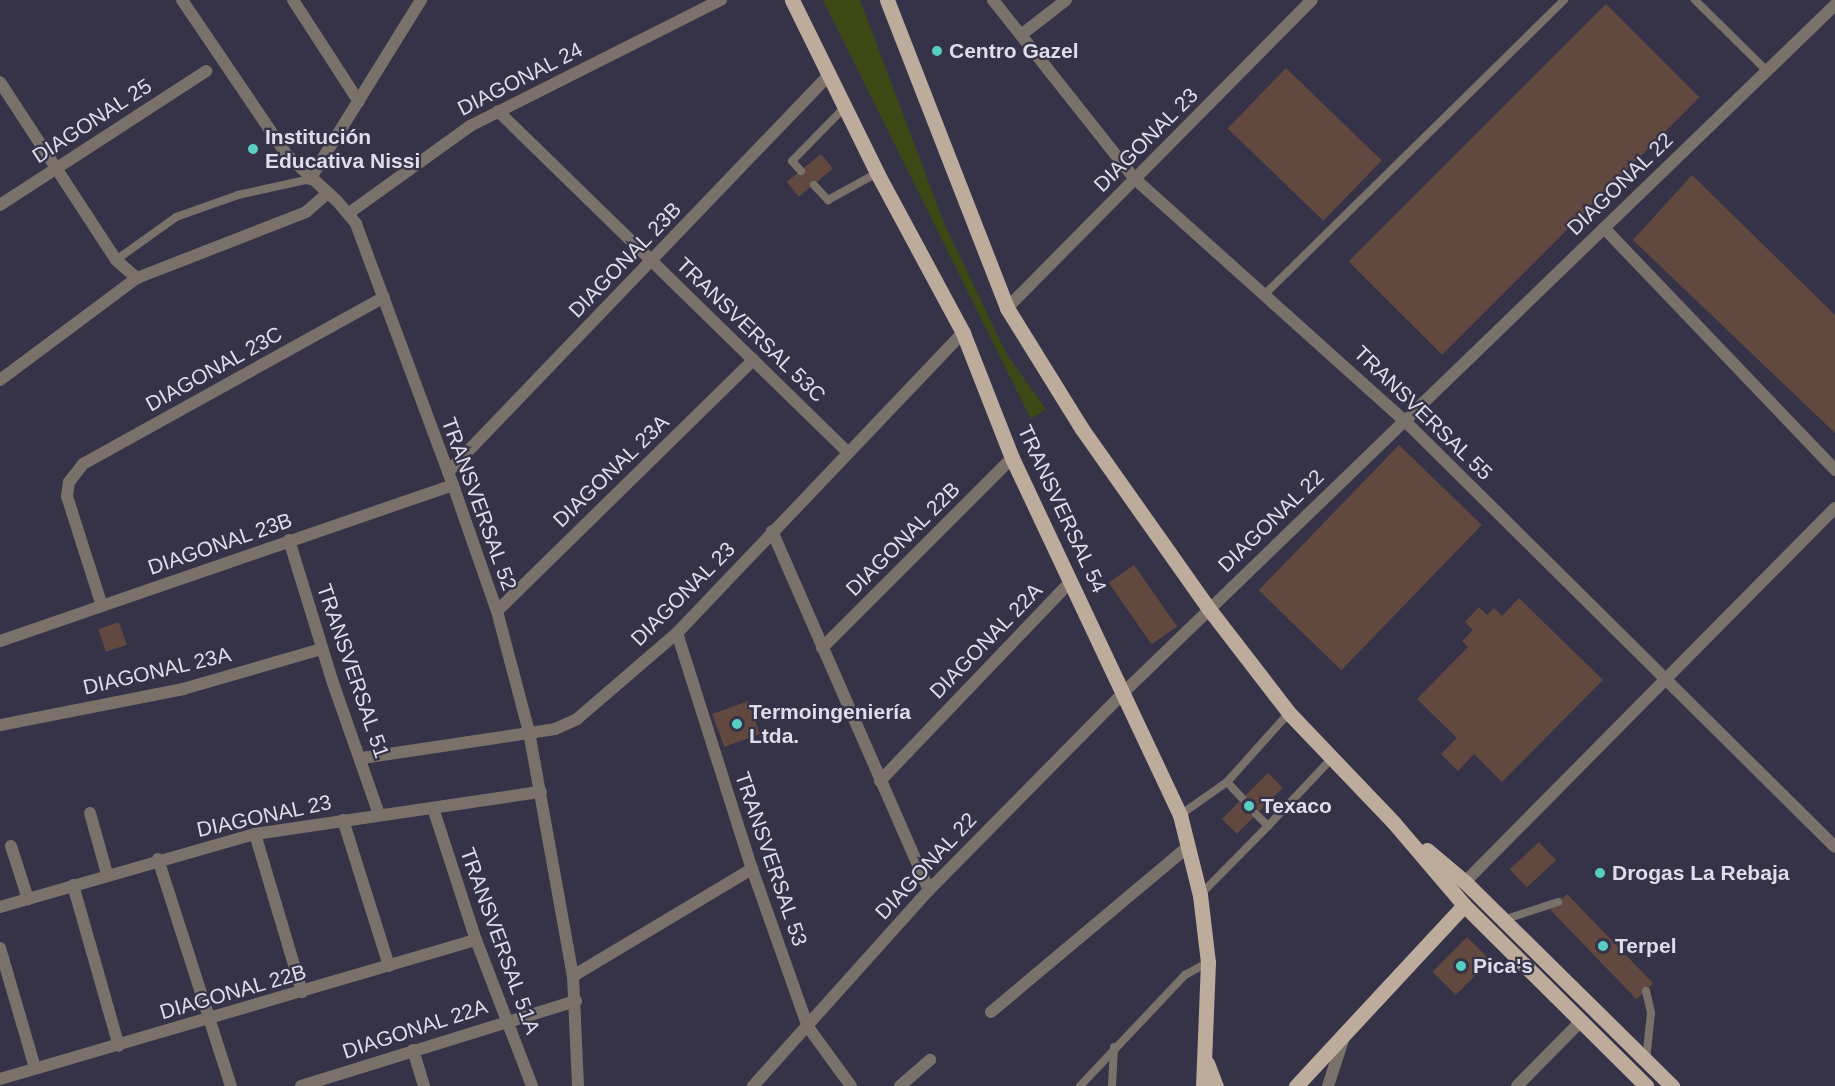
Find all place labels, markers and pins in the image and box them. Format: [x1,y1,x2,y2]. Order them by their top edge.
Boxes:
place label: Centro Gazel [949,38,1079,64]
marker: Centro Gazel [930,44,944,58]
place label: Institución Educativa Nissi [265,124,420,174]
marker: Institución Educativa Nissi [246,142,260,156]
place label: Termoingeniería Ltda. [749,699,911,749]
marker: Termoingeniería Ltda. [730,717,744,731]
place label: Texaco [1261,793,1332,819]
marker: Texaco [1242,799,1256,813]
place label: Drogas La Rebaja [1612,860,1789,886]
marker: Drogas La Rebaja [1593,866,1607,880]
place label: Terpel [1615,933,1676,959]
marker: Terpel [1596,939,1610,953]
place label: Pica's [1473,953,1533,979]
marker: Pica's [1454,959,1468,973]

